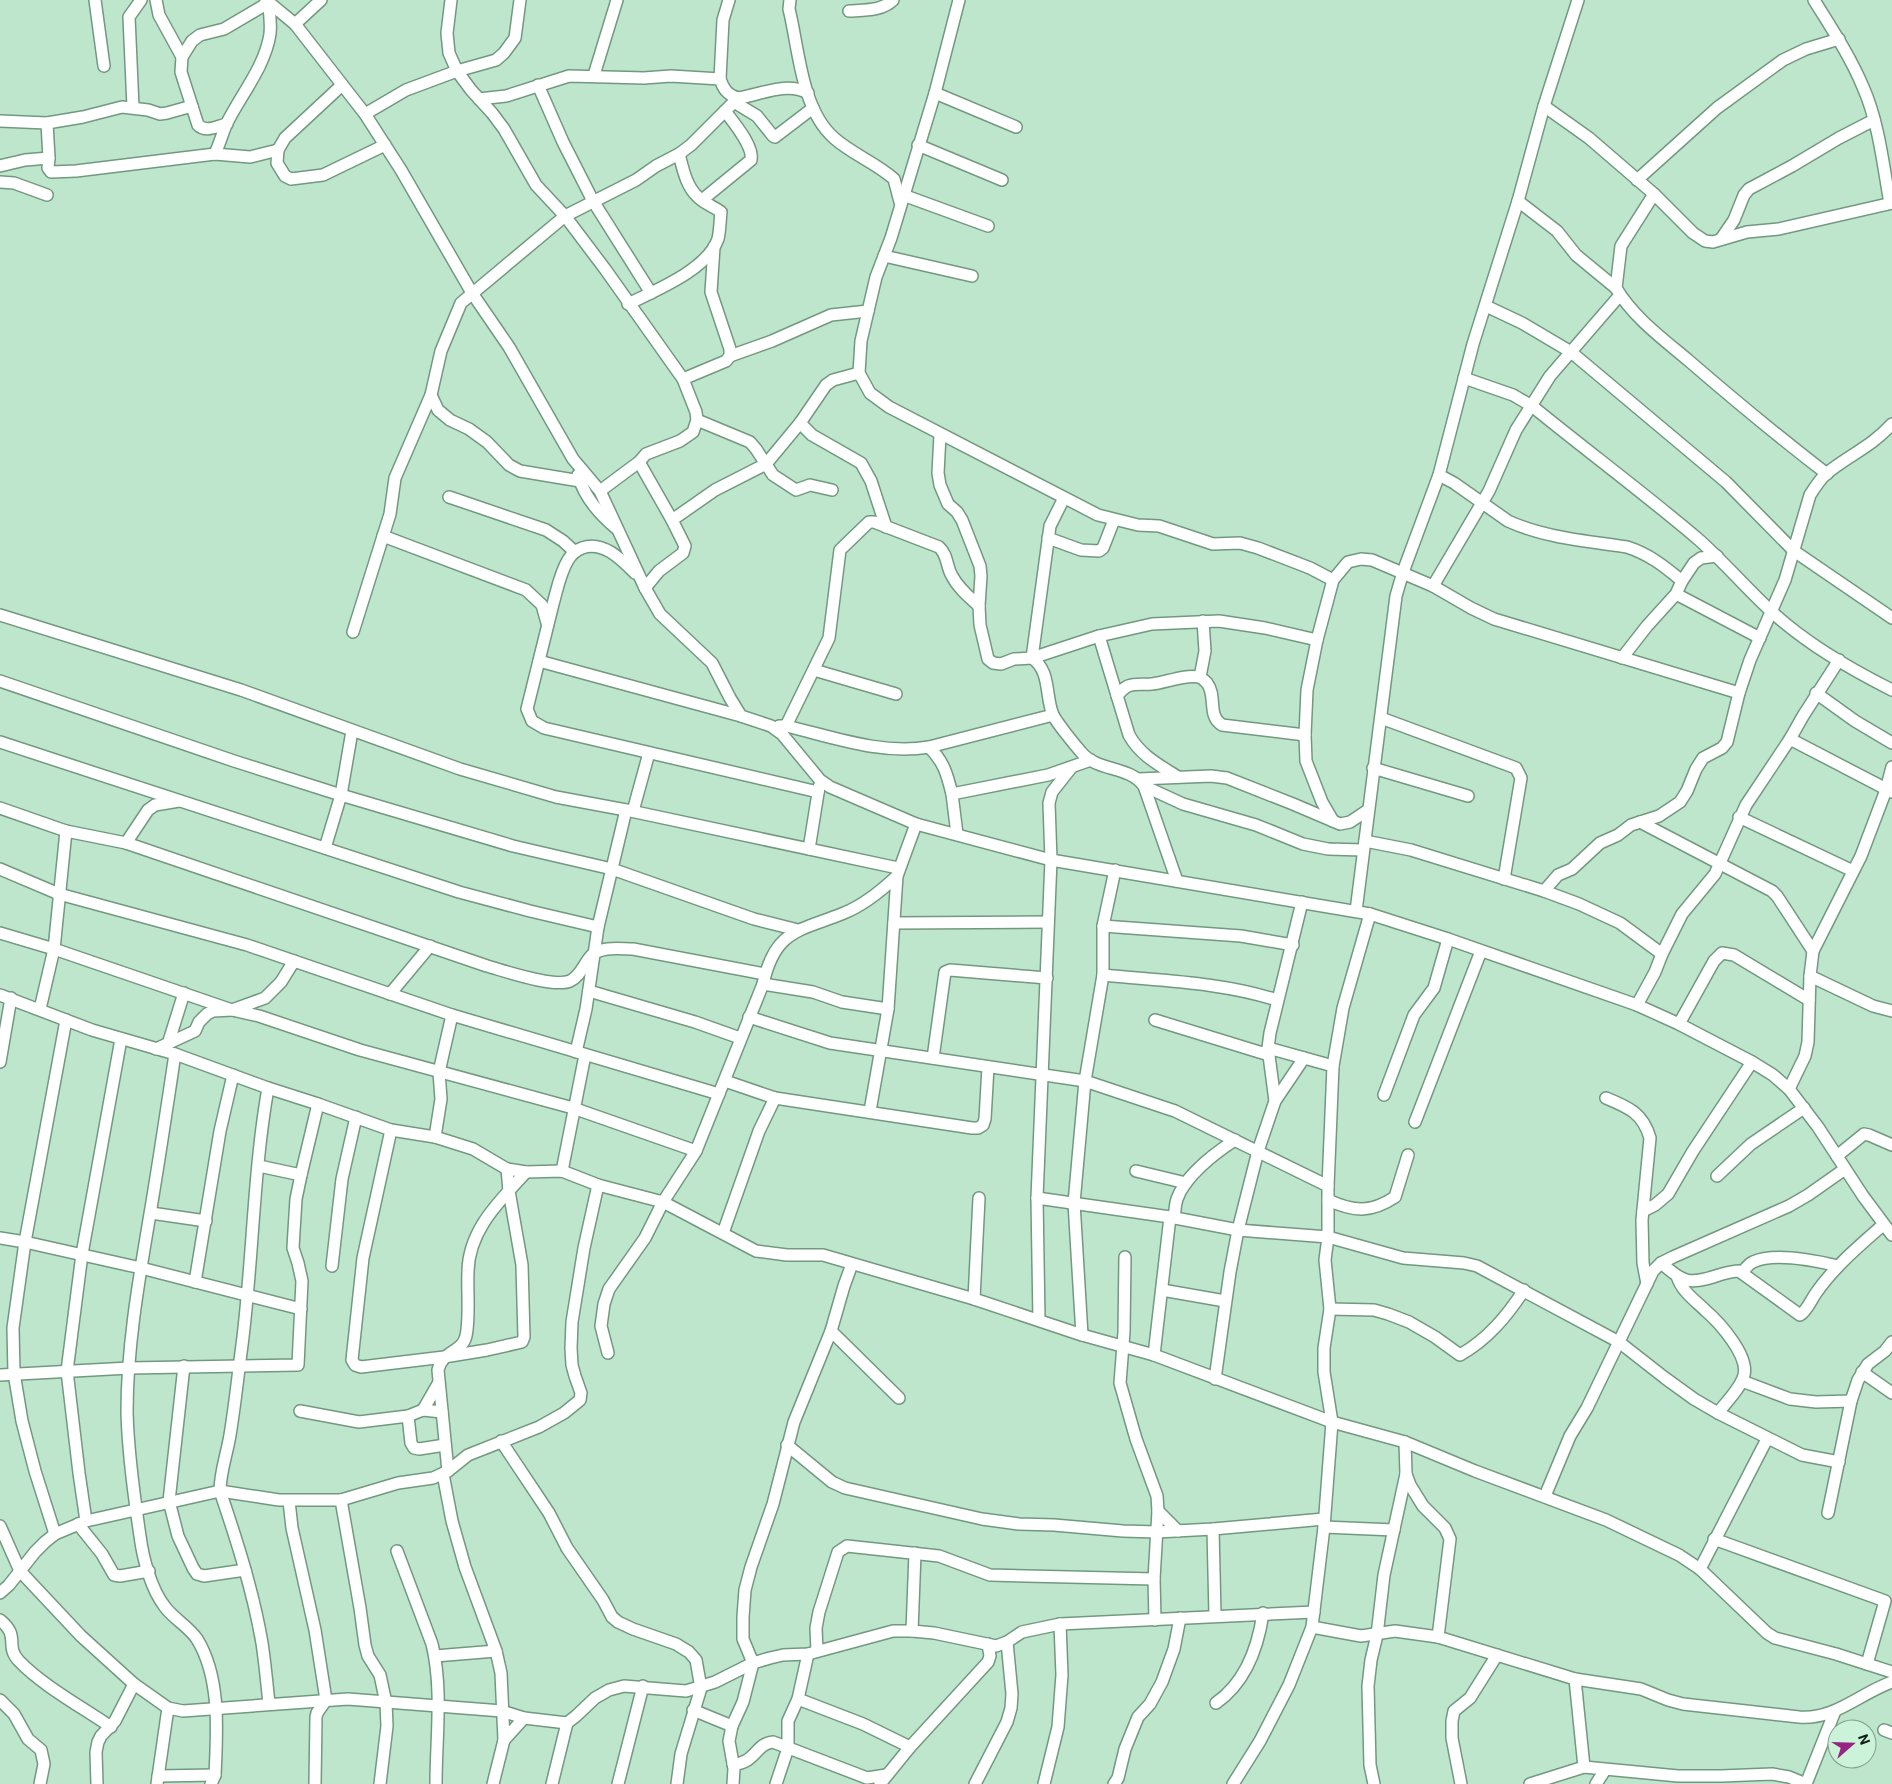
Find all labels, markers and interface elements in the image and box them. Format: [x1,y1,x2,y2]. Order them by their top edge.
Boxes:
north arrow [1827,1719,1877,1769]
text: N [1855,1732,1873,1747]

